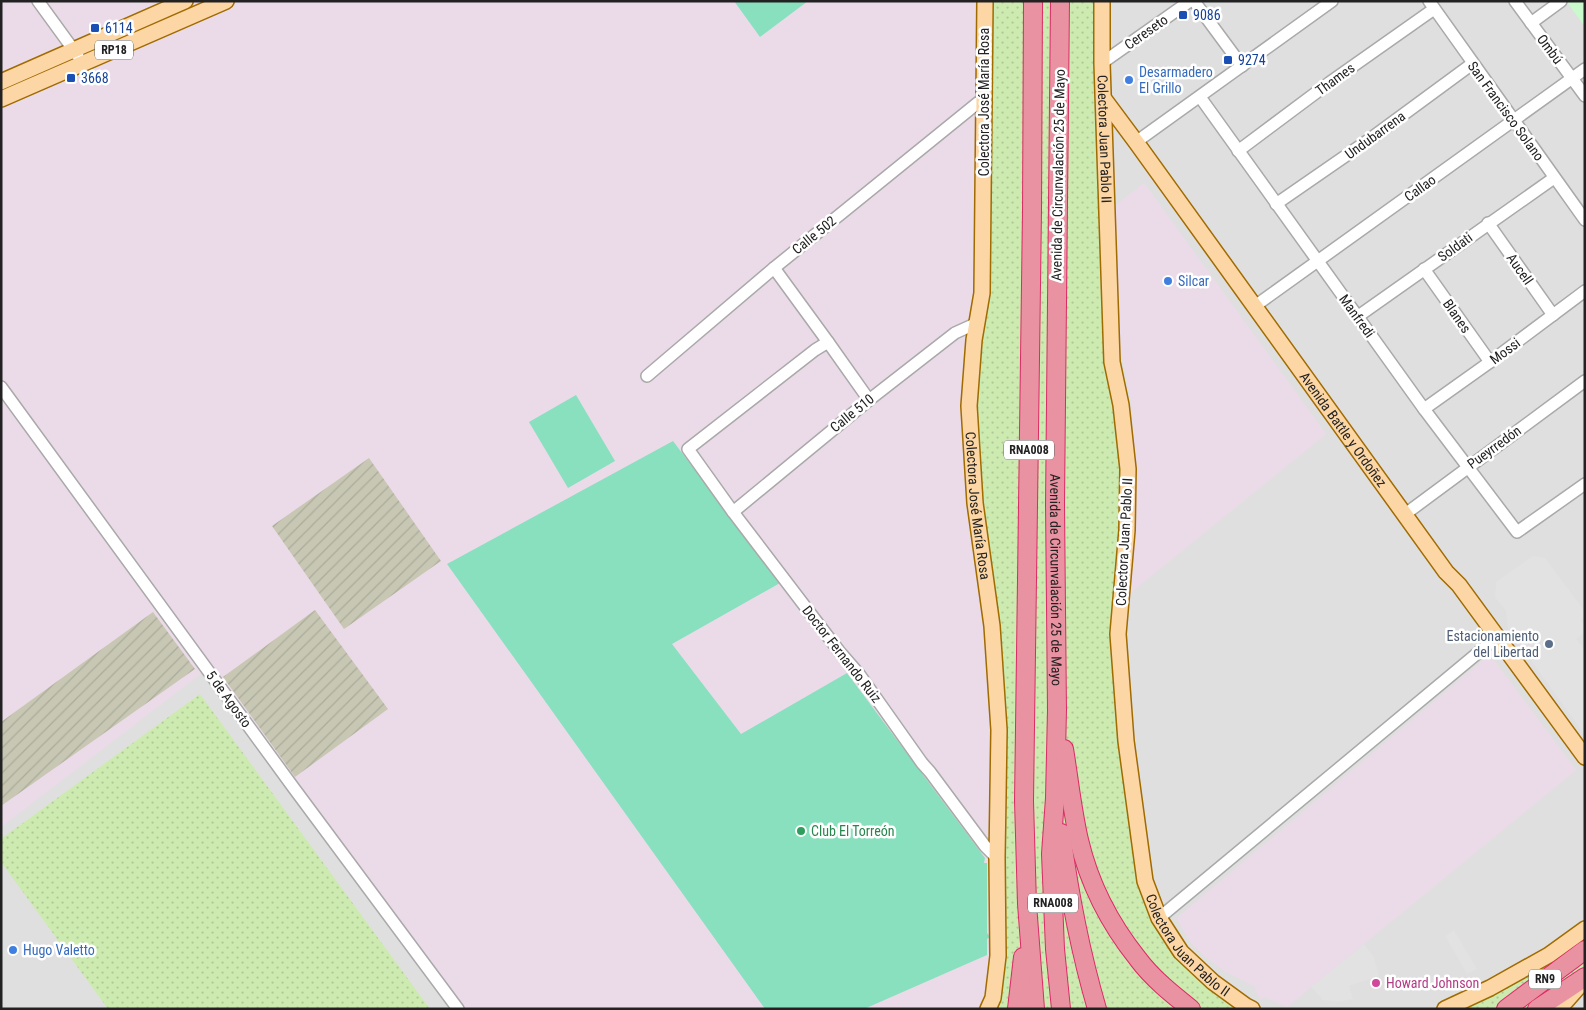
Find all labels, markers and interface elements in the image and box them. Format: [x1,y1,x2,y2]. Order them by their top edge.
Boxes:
place label: 9086 [1193,7,1221,23]
marker: 9086 [1177,9,1189,21]
street label: Cereseto [1121,11,1171,53]
place label: 6114 [105,20,133,36]
marker: 6114 [89,22,101,34]
street label: Colectora José María Rosa [976,28,992,176]
street label: Ombú [1534,31,1566,67]
road number: RP18 [95,40,133,60]
place label: 9274 [1238,52,1266,68]
marker: 9274 [1222,54,1234,66]
street label: San Francisco Solano [1465,58,1547,164]
street label: Thames [1312,60,1358,98]
place label: Desarmadero El Grillo [1139,64,1213,96]
street label: Avenida de Circunvalación 25 de Mayo [1048,69,1068,281]
place label: 3668 [81,70,109,86]
marker: 3668 [65,72,77,84]
marker: Desarmadero El Grillo [1123,74,1135,86]
street label: Colectora Juan Pablo II [1094,75,1115,203]
street label: Undubarrena [1342,108,1408,162]
street label: Callao [1401,171,1439,205]
street label: Calle 502 [789,212,839,257]
street label: Soldati [1435,229,1475,265]
street label: Aucell [1504,250,1536,288]
place label: Silcar [1178,273,1209,289]
marker: Silcar [1162,275,1174,287]
street label: Manfredi [1336,291,1378,341]
street label: Blanes [1440,296,1474,336]
street label: Mossi [1487,335,1523,367]
street label: Avenida Battle y Ordoñez [1296,369,1390,490]
street label: Calle 510 [827,390,877,435]
street label: Pueyrredón [1464,422,1524,472]
street label: Colectora José María Rosa [963,431,993,581]
road number: RNA008 [1004,440,1054,460]
street label: Avenida de Circunvalación 25 de Mayo [1047,474,1065,686]
street label: Colectora Juan Pablo II [1113,478,1135,606]
street label: Doctor Fernando Ruiz [799,602,885,706]
place label: Estacionamiento del Libertad [1446,628,1539,660]
marker: Estacionamiento del Libertad [1543,638,1555,650]
street label: 5 de Agosto [203,667,255,731]
place label: Club El Torreón [811,823,895,839]
marker: Club El Torreón [795,825,807,837]
street label: Colectora Juan Pablo II [1143,892,1233,999]
road number: RNA008 [1028,894,1078,912]
place label: Hugo Valetto [23,942,95,958]
marker: Hugo Valetto [7,944,19,956]
road number: RN9 [1529,970,1561,989]
place label: Howard Johnson [1386,975,1479,991]
marker: Howard Johnson [1370,977,1382,989]

